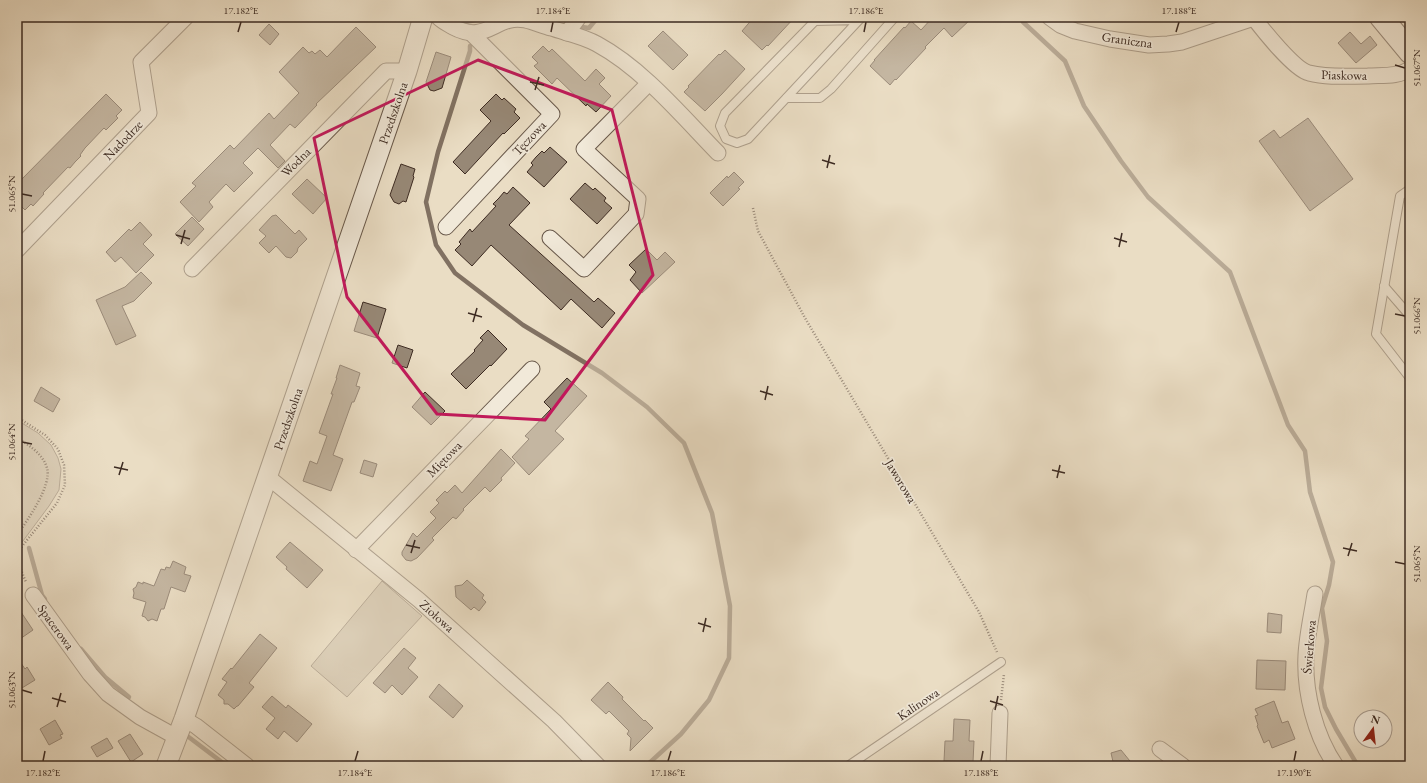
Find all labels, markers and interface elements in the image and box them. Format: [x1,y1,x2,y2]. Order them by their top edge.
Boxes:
text: 17.182°E [224,4,259,17]
text: 17.184°E [536,4,571,17]
text: 17.186°E [849,4,884,17]
text: 17.188°E [1162,4,1197,17]
street label: Graniczna [1101,28,1154,52]
text: 51.067°N [1410,49,1423,87]
street label: Piaskowa [1321,66,1368,84]
street label: Przedszkolna [374,79,412,146]
street label: Nadodrze [100,116,146,164]
street label: Tęczowa [508,116,550,159]
street label: Wodna [277,143,315,181]
text: 51.065°N [5,175,18,213]
text: 51.066°N [1410,297,1423,335]
street label: Przedszkolna [269,385,307,452]
text: 51.064°N [5,423,18,461]
street label: Miętowa [423,437,466,481]
street label: Jaworowa [881,455,921,507]
text: 51.065°N [1410,545,1423,583]
street label: Ziołowa [416,596,459,637]
street label: Spacerowa [34,601,79,654]
street label: Świerkowa [1298,619,1320,675]
text: 51.063°N [5,671,18,709]
street label: Kalinowa [894,683,943,724]
north arrow [1353,709,1393,749]
text: N [1369,711,1382,727]
text: 17.182°E [26,766,61,779]
text: 17.184°E [338,766,373,779]
text: 17.186°E [651,766,686,779]
text: 17.188°E [964,766,999,779]
text: 17.190°E [1277,766,1312,779]

